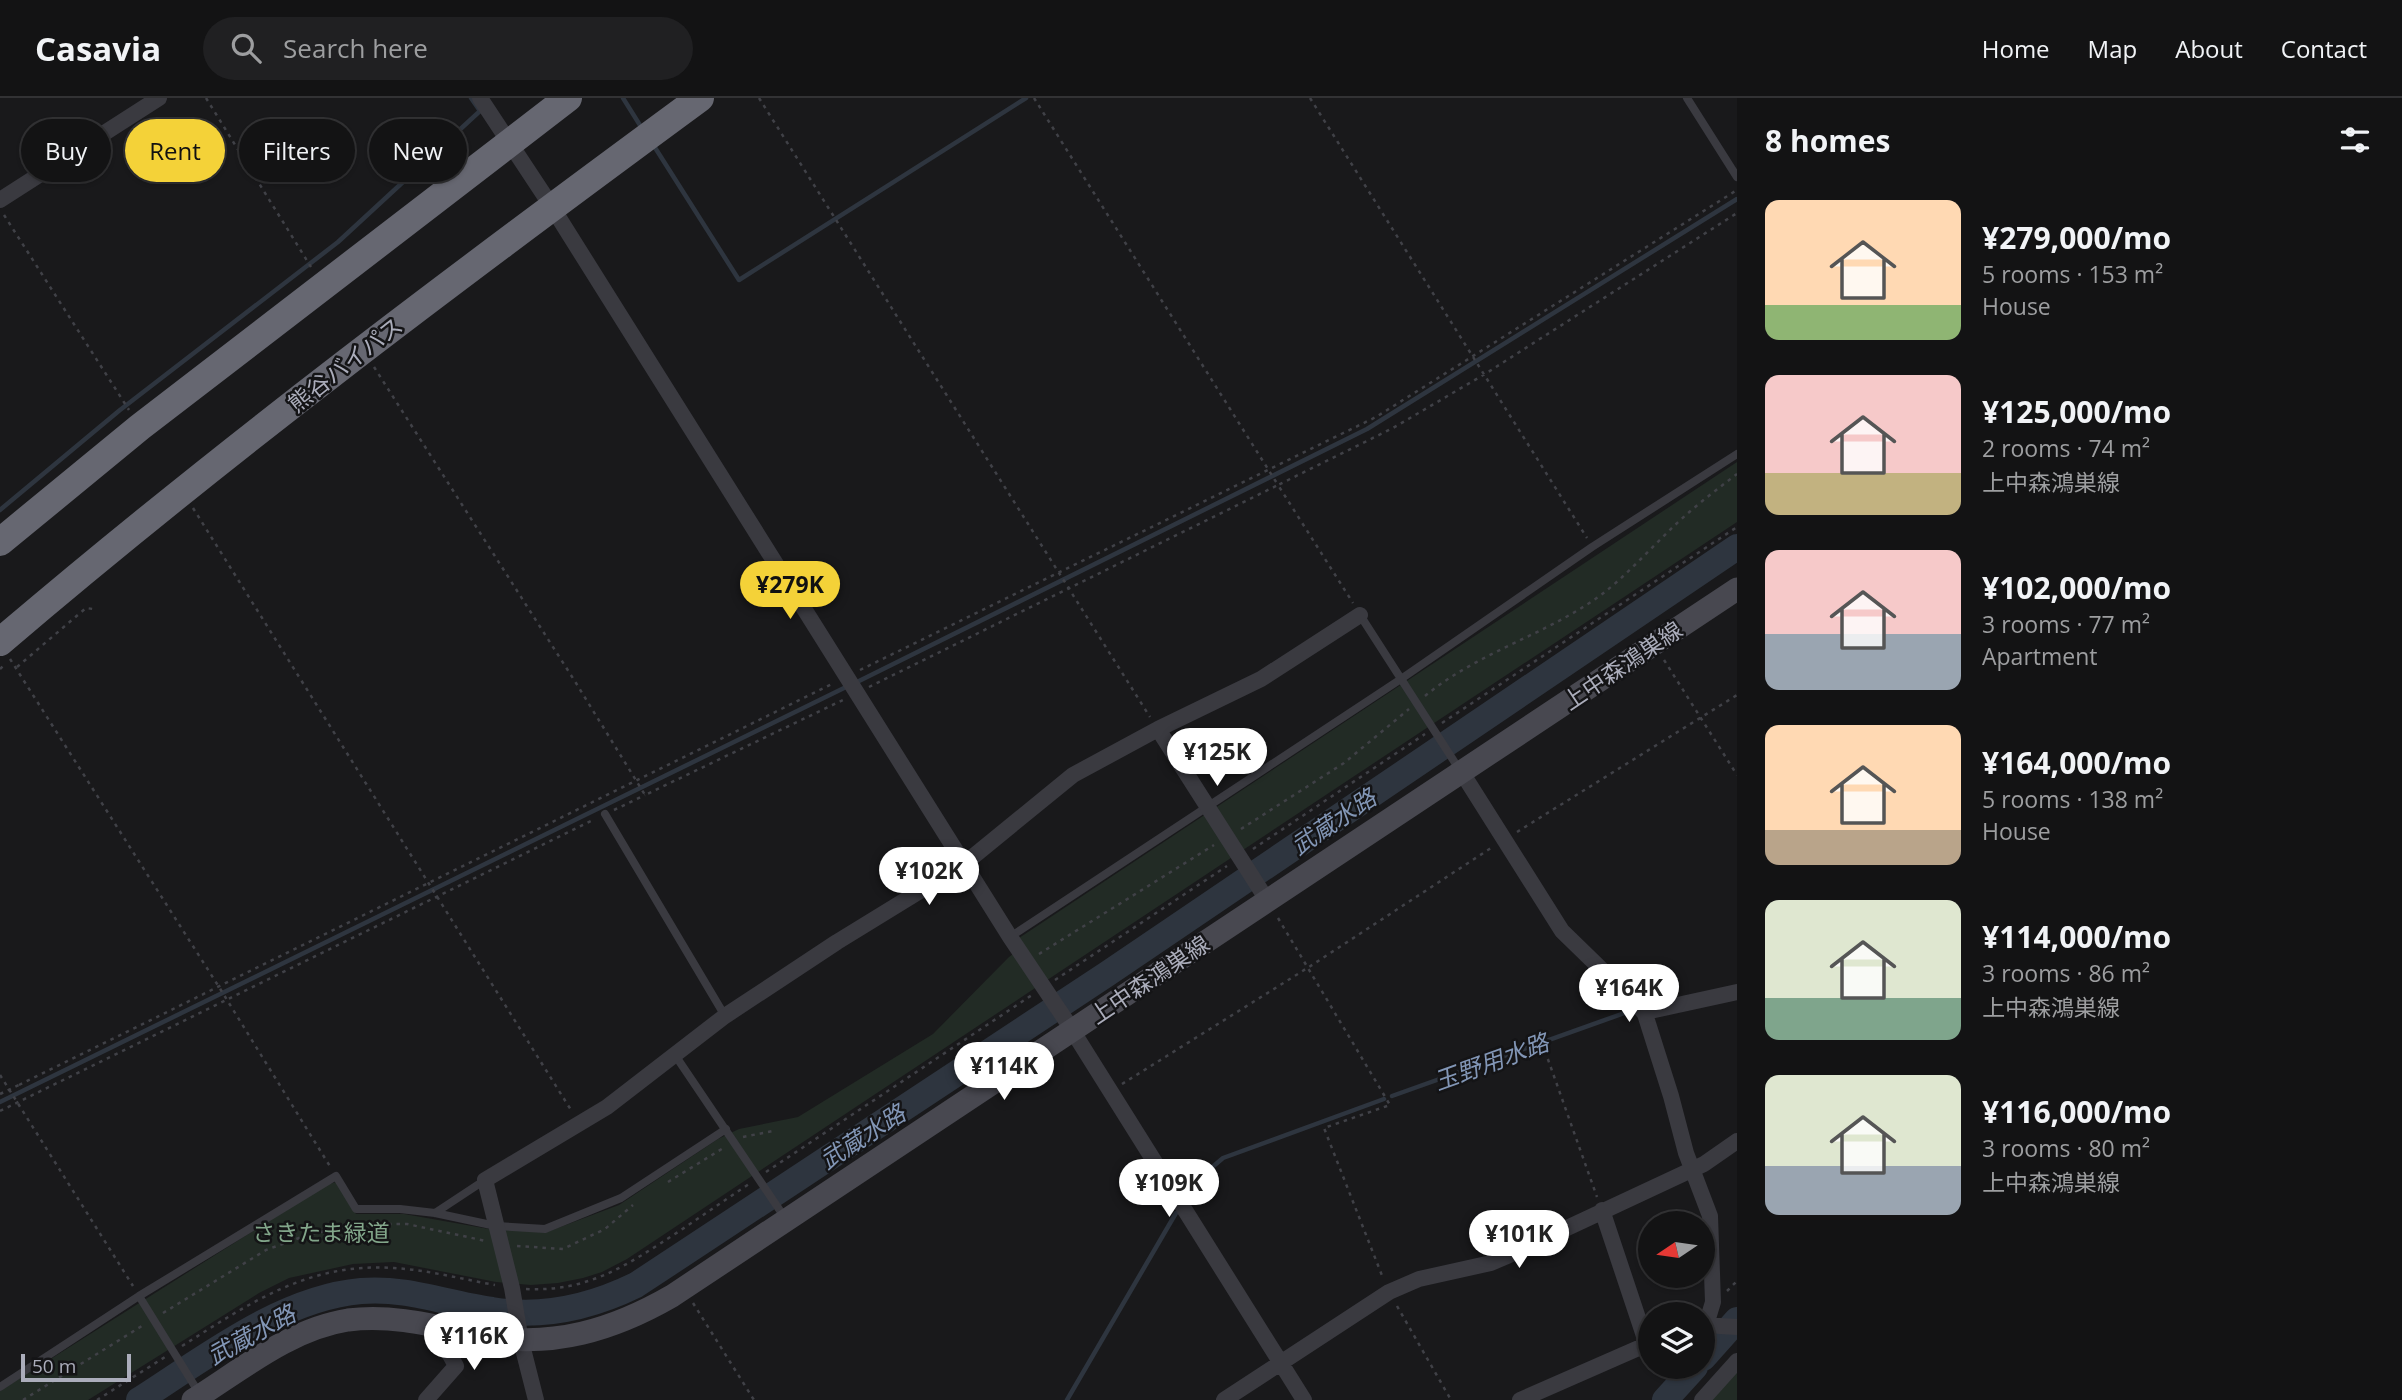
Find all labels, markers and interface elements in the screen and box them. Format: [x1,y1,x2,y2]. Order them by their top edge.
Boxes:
search box [203,17,693,80]
text: Casavia [35,26,161,71]
icon: search [227,29,265,67]
text: Search here [283,30,428,66]
text: Home [1982,32,2050,65]
text: Map [2088,32,2137,65]
text: About [2175,32,2243,65]
text: Contact [2281,32,2367,65]
chip: Buy [21,119,111,182]
chip: Rent [125,119,225,182]
chip: Filters [239,119,355,182]
chip: New [369,119,467,182]
text: 8 homes [1765,120,1890,161]
icon: filters [2336,121,2374,159]
text: ¥279,000/mo [1982,217,2171,258]
icon: home [1821,228,1905,312]
text: 5 rooms · 153 m² [1982,258,2163,290]
text: House [1982,290,2051,322]
street label: 熊谷バイパス [281,309,409,419]
text: ¥125,000/mo [1982,391,2171,432]
icon: home [1821,403,1905,487]
text: 2 rooms · 74 m² [1982,432,2150,464]
text: 上中森鴻巣線 [1982,466,2120,498]
pin: ¥279K [741,561,839,621]
text: ¥102,000/mo [1982,567,2171,608]
text: ¥279K [756,568,824,600]
icon: home [1821,578,1905,662]
text: 3 rooms · 77 m² [1982,608,2150,640]
street label: 上中森鴻巣線 [1556,613,1688,717]
text: Apartment [1982,640,2098,672]
pin: ¥125K [1168,728,1266,788]
text: ¥125K [1183,735,1251,767]
text: ¥164,000/mo [1982,742,2171,783]
icon: home [1821,753,1905,837]
water label: 武蔵水路 [1284,779,1384,862]
text: 5 rooms · 138 m² [1982,783,2163,815]
text: House [1982,815,2051,847]
pin: ¥102K [880,848,978,907]
text: ¥102K [895,854,963,886]
text: ¥114,000/mo [1982,916,2171,957]
street label: 上中森鴻巣線 [1083,927,1215,1031]
icon: home [1821,928,1905,1012]
text: 3 rooms · 86 m² [1982,957,2150,989]
pin: ¥164K [1580,964,1678,1024]
text: ¥164K [1595,971,1663,1003]
text: 上中森鴻巣線 [1982,991,2120,1023]
water label: 玉野用水路 [1429,1024,1555,1097]
pin: ¥114K [955,1042,1053,1102]
text: ¥114K [970,1049,1038,1081]
text: ¥116,000/mo [1982,1091,2171,1132]
water label: 武蔵水路 [813,1095,913,1176]
icon: home [1821,1103,1905,1187]
text: 3 rooms · 80 m² [1982,1132,2150,1164]
pin: ¥109K [1120,1160,1218,1219]
text: ¥109K [1135,1166,1203,1198]
text: 上中森鴻巣線 [1982,1166,2120,1198]
pin: ¥101K [1470,1210,1568,1270]
north arrow [1638,1211,1715,1288]
map controls [1638,1211,1715,1379]
park label: さきたま緑道 [252,1216,390,1248]
text: ¥101K [1485,1217,1553,1249]
water label: 武蔵水路 [201,1295,303,1372]
button: layers [1638,1302,1715,1379]
pin: ¥116K [425,1312,523,1372]
text: ¥116K [440,1319,508,1351]
scale bar [21,1351,131,1383]
text: 50 m [32,1353,76,1379]

